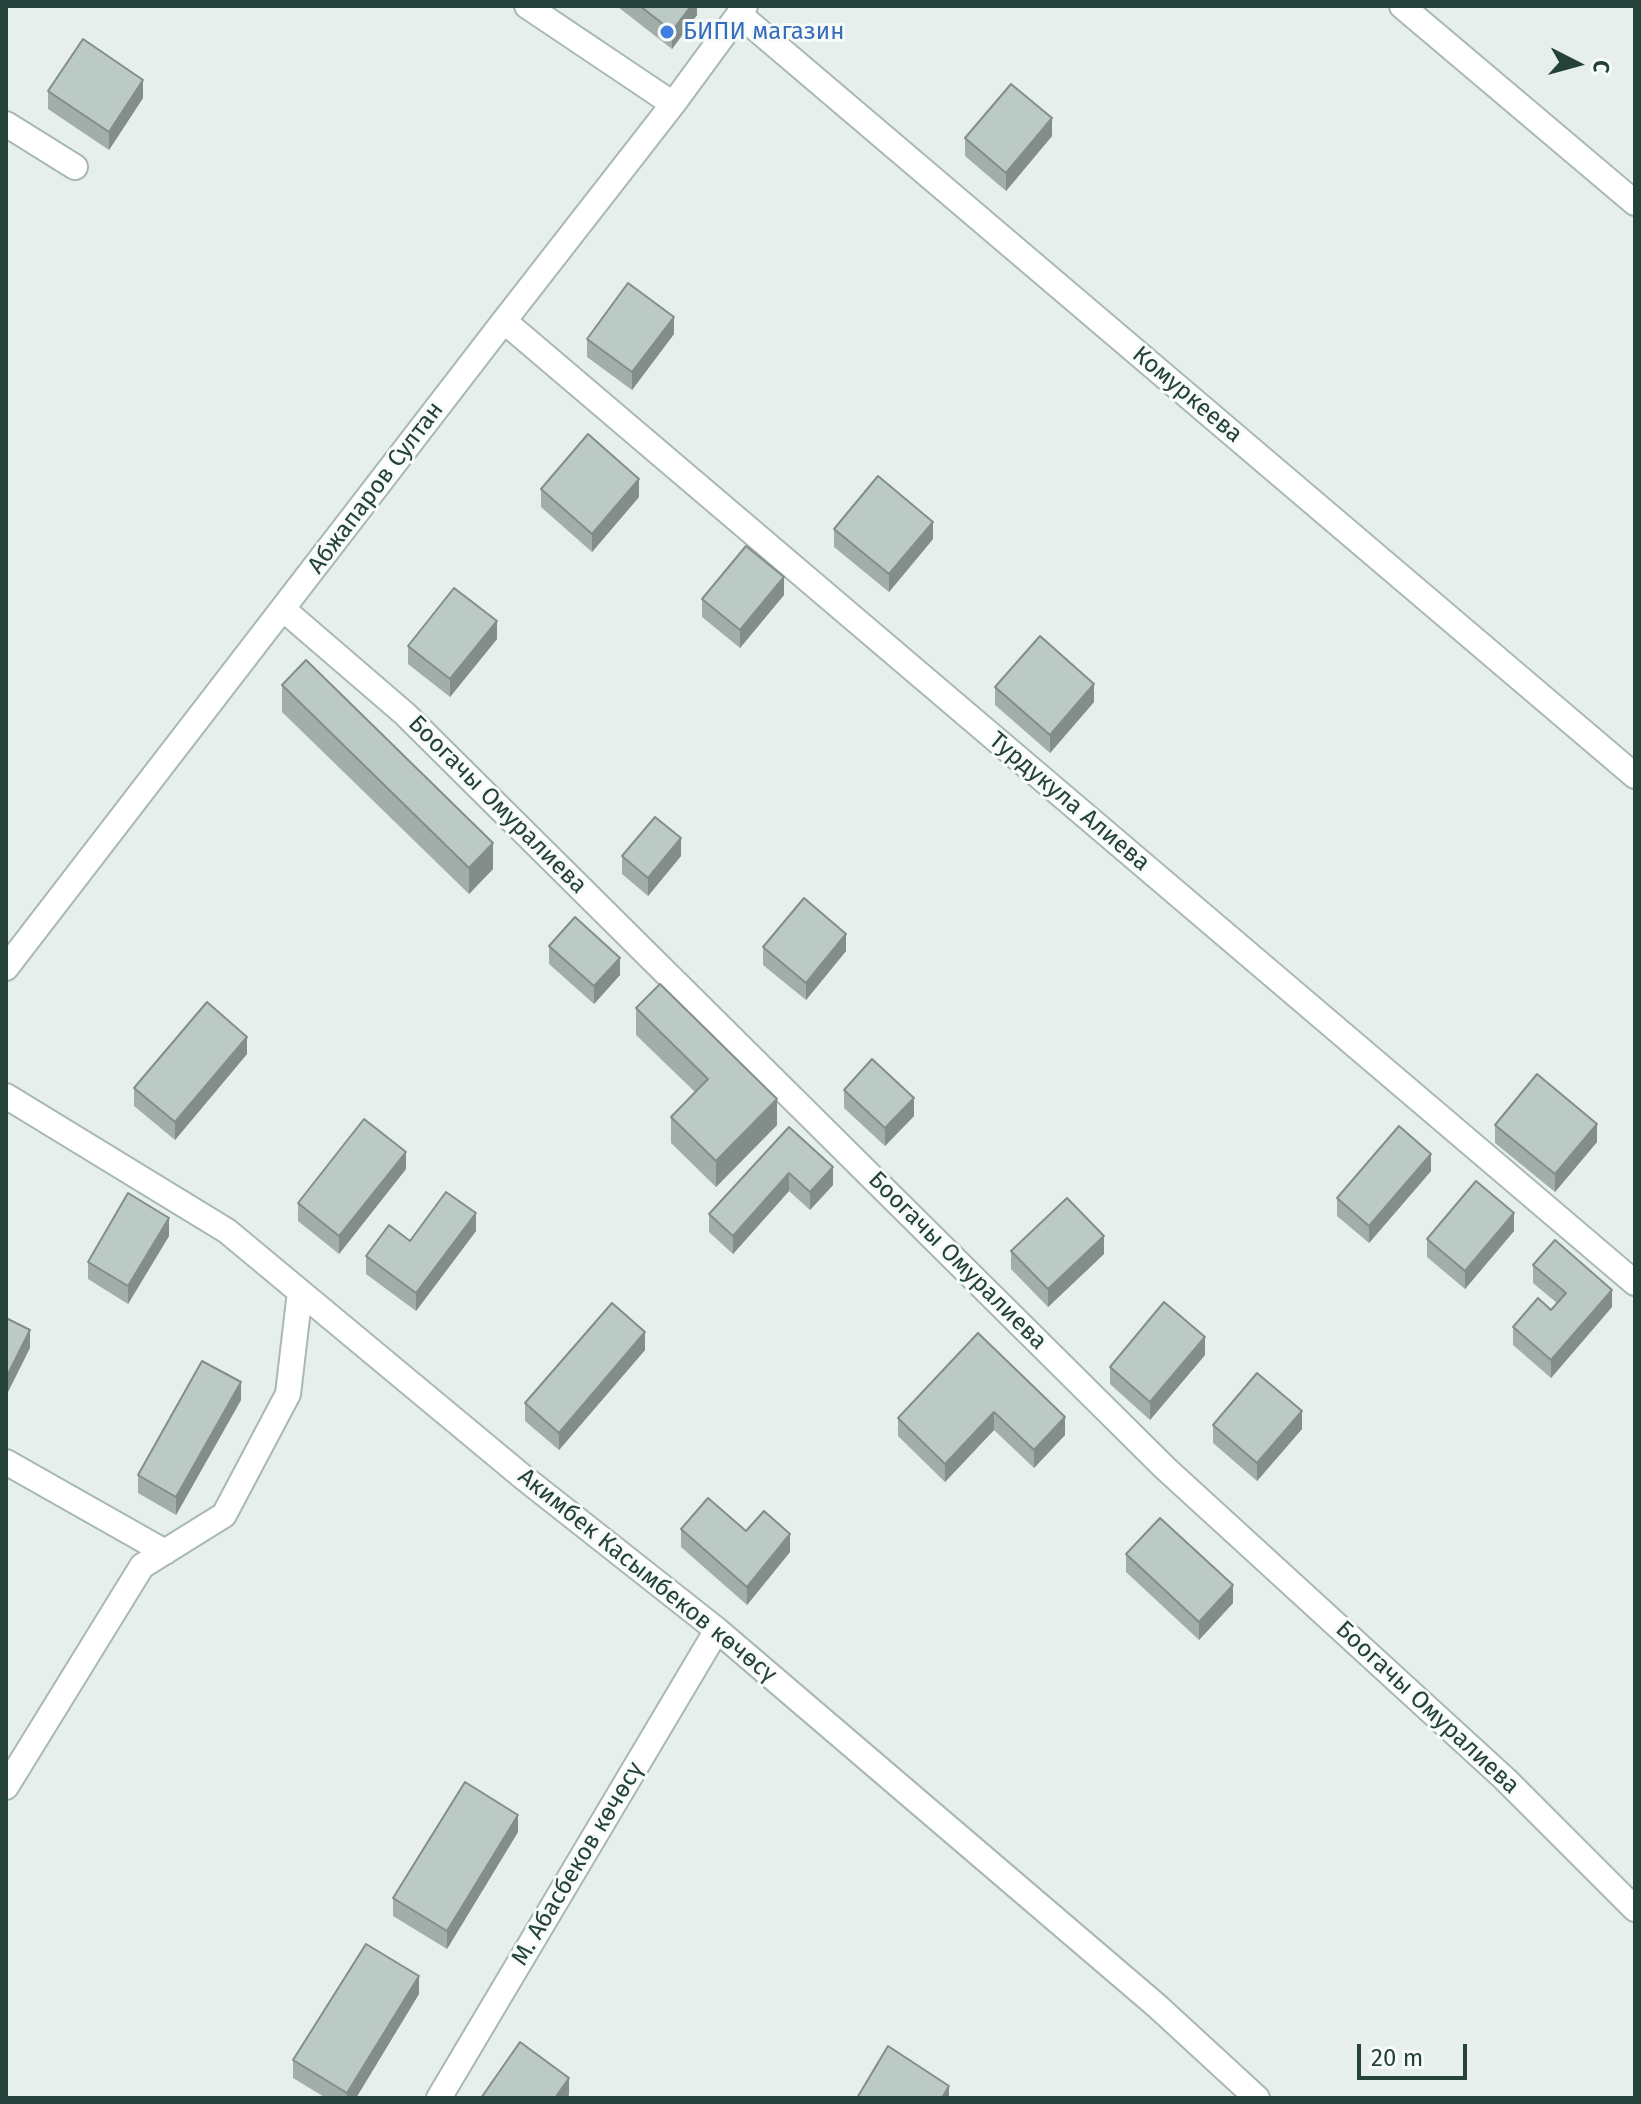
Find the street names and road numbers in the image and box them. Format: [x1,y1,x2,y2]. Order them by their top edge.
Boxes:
street label: Комуркеева [1126,341,1248,449]
street label: Абжапаров Султан [302,396,450,580]
street label: Боогачы Омуралиева [402,710,592,900]
street label: Турдукула Алиева [983,726,1155,878]
street label: Боогачы Омуралиева [862,1166,1052,1356]
street label: Акимбек Касымбеков көчөсү [512,1463,782,1689]
street label: Боогачы Омуралиева [1329,1615,1525,1801]
street label: М. Абасбеков көчөсү [506,1757,650,1971]

